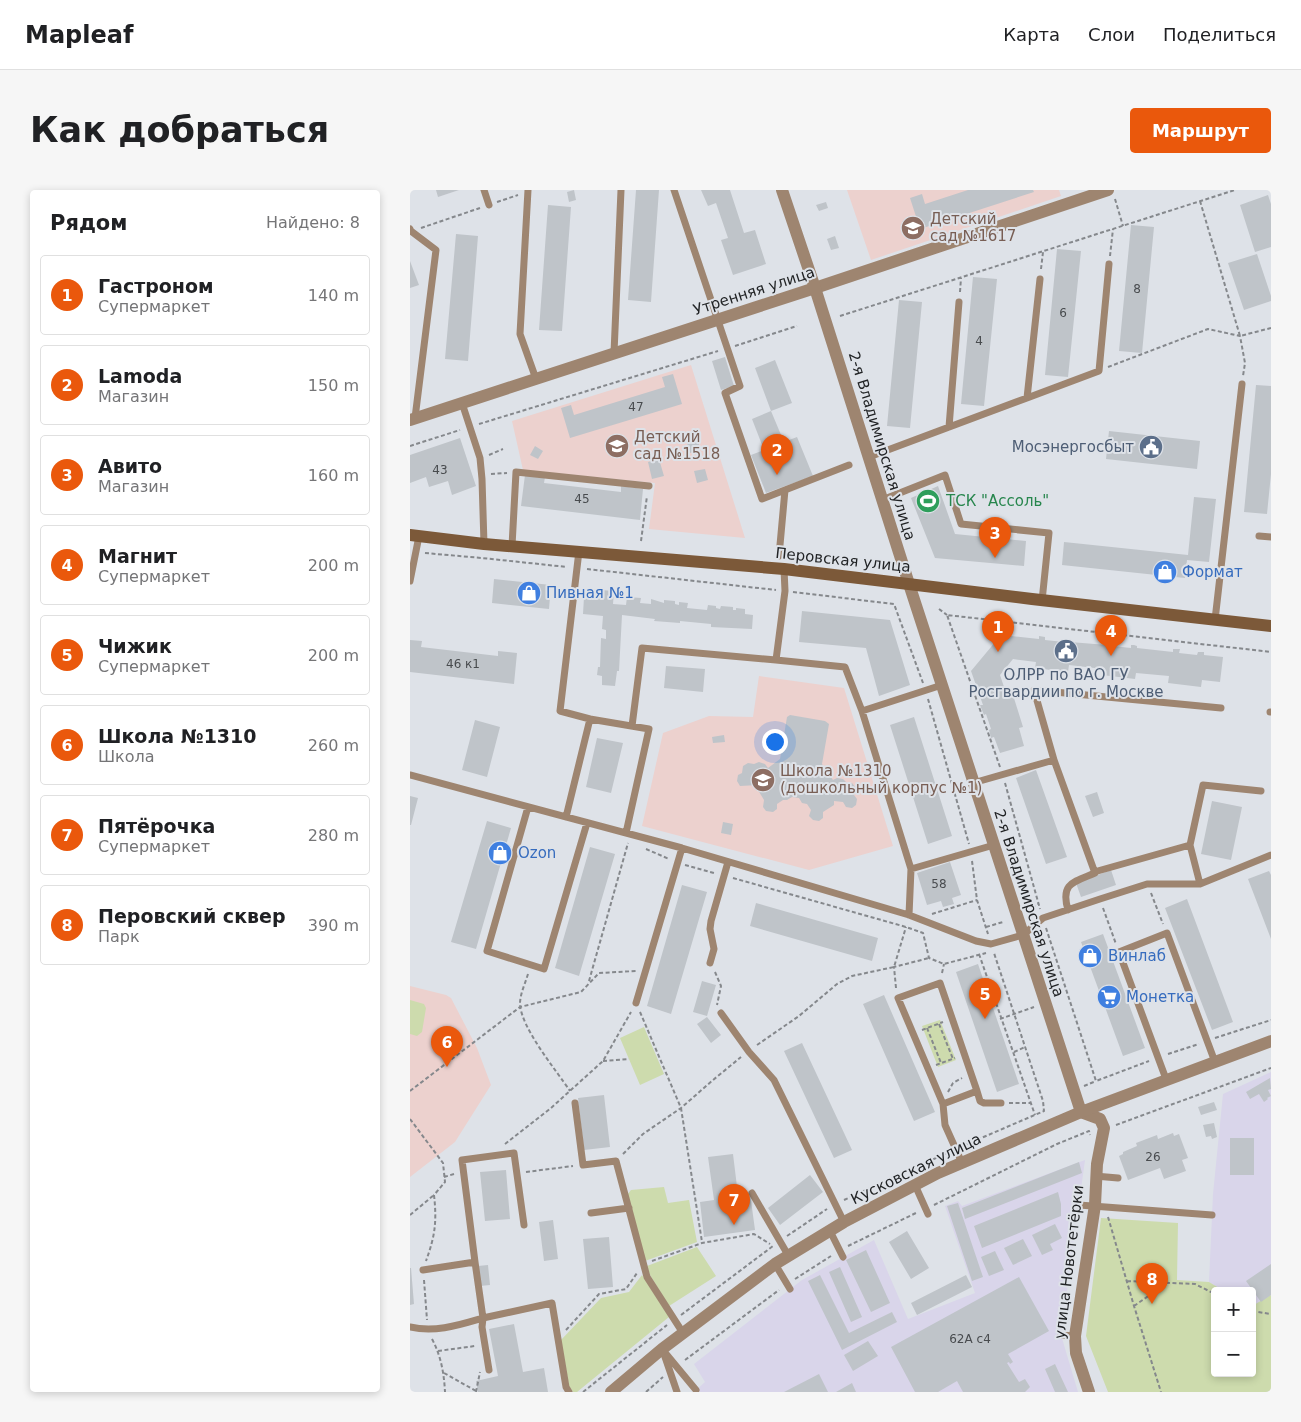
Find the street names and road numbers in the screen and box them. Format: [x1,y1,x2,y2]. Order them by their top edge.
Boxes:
street label: Утренняя улица [691,263,817,319]
street label: 2-я Владимирская улица [845,349,919,543]
street label: Перовская улица [774,544,912,576]
street label: 2-я Владимирская улица [990,807,1068,999]
street label: Кусковская улица [848,1130,984,1208]
street label: улица Новотетёрки [1051,1184,1087,1340]

